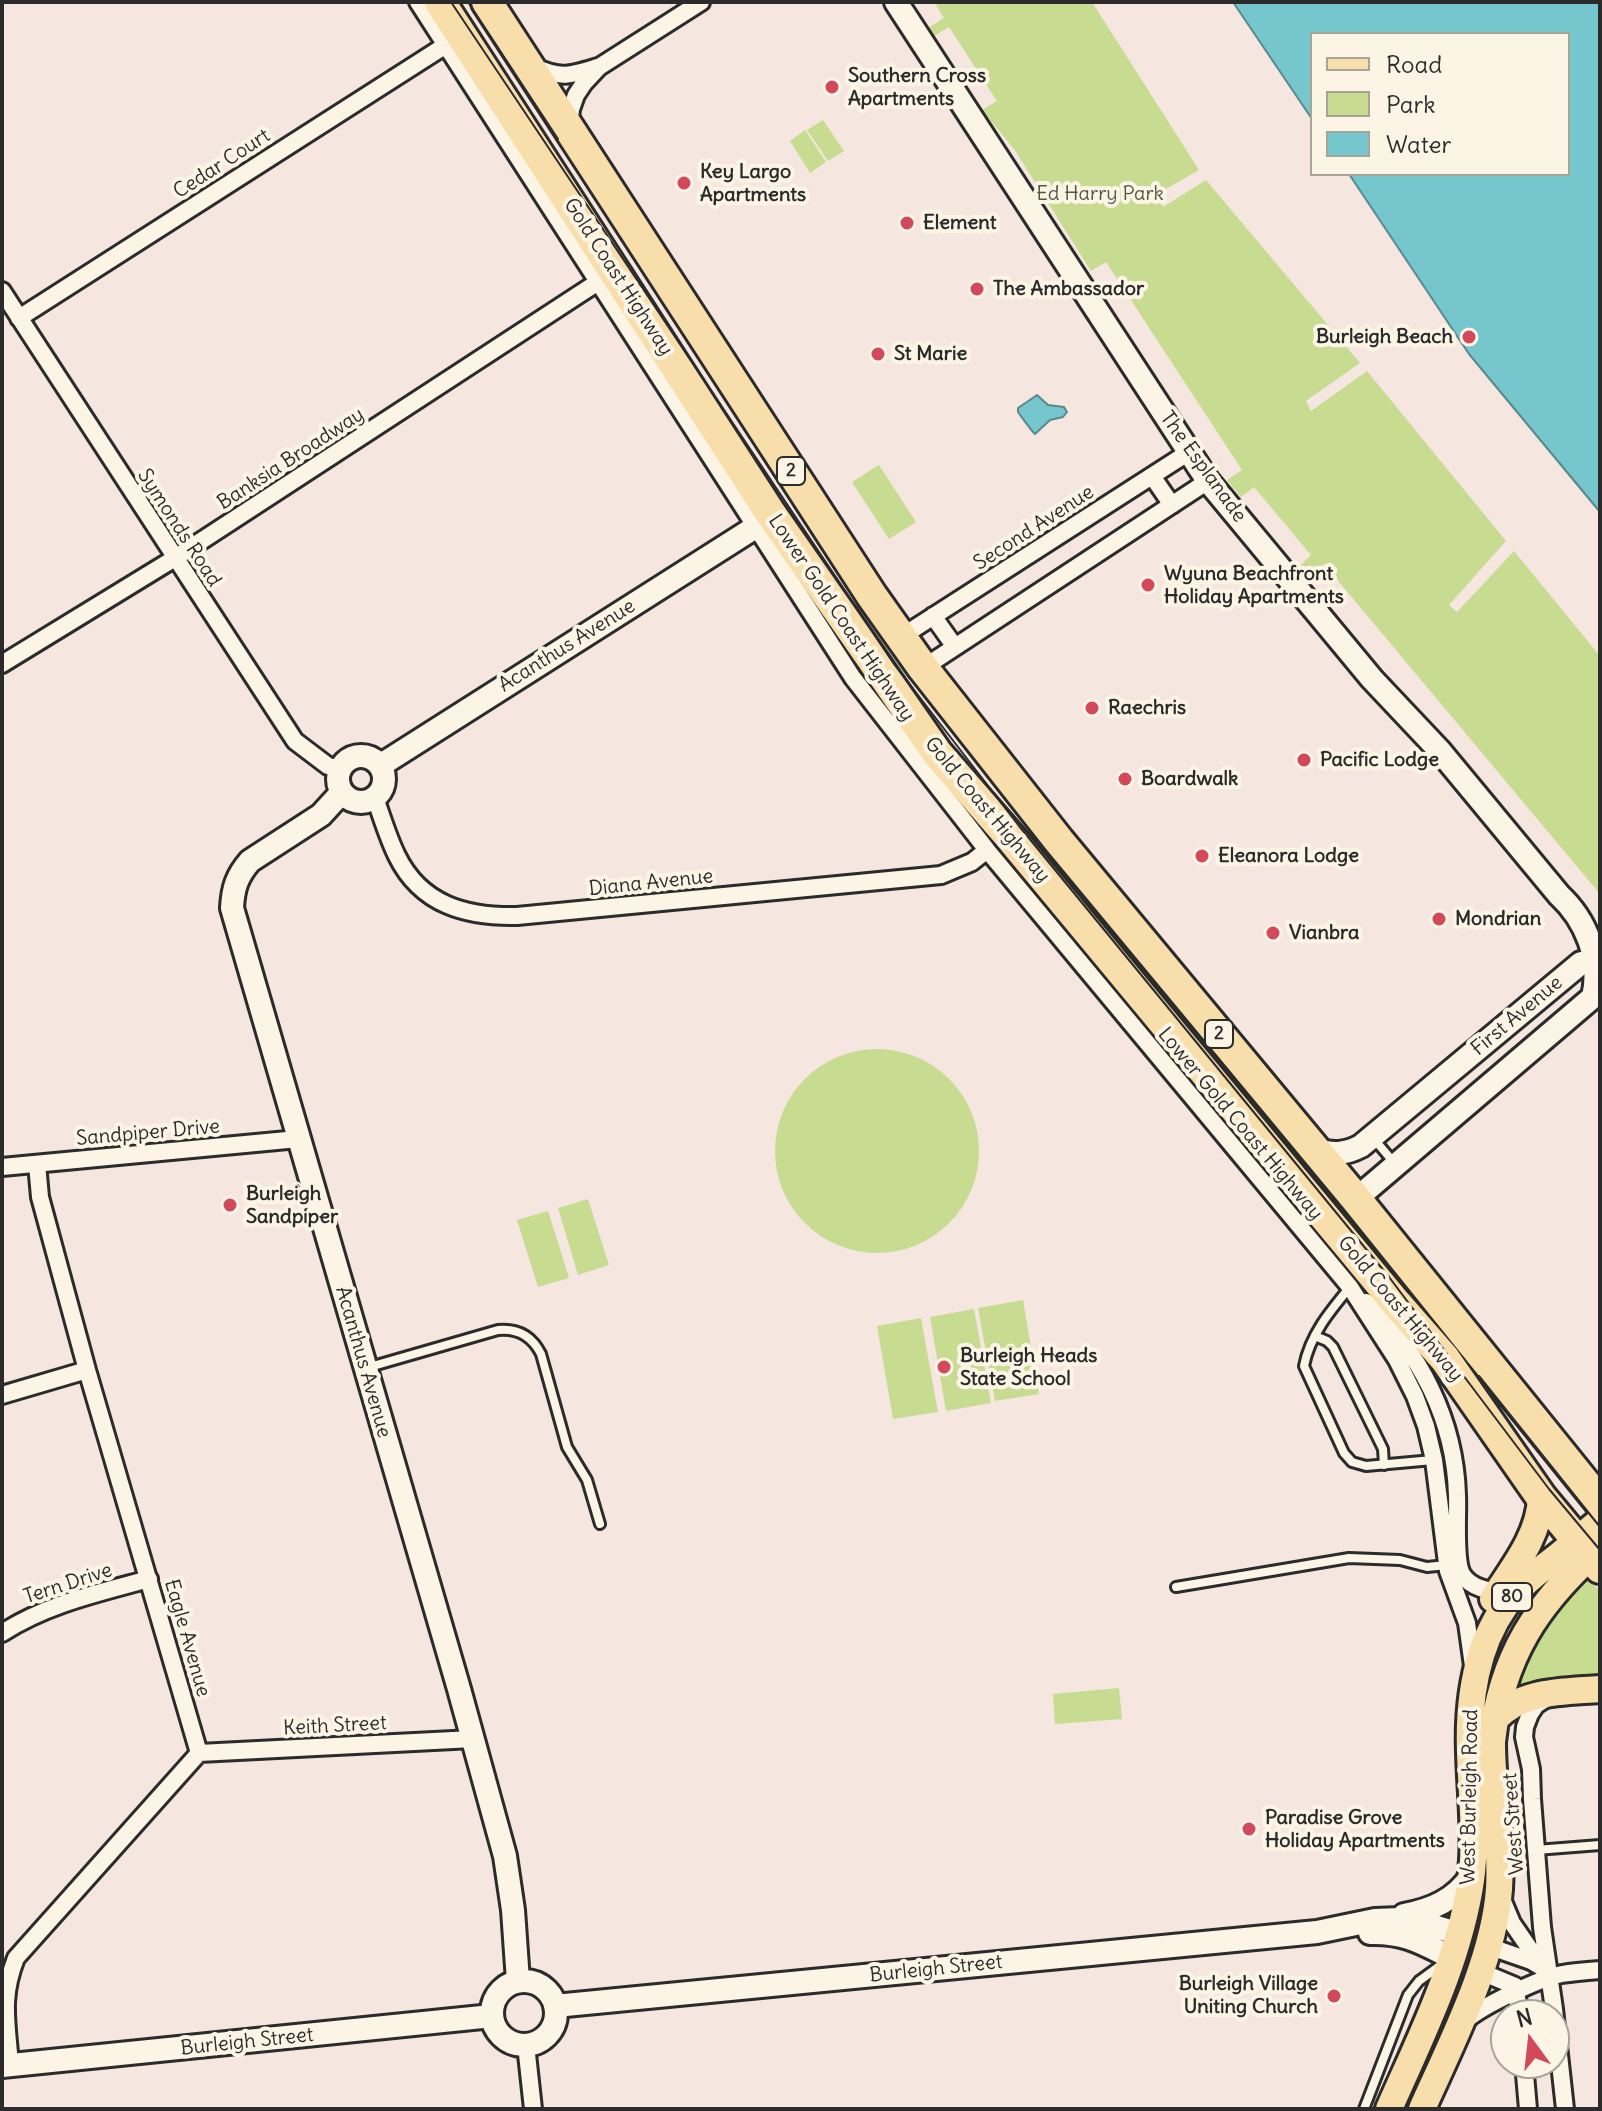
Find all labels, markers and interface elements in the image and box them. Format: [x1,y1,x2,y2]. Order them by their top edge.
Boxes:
legend [1310,32,1570,176]
text: Road [1386,49,1442,79]
place label: Southern Cross Apartments [848,64,986,111]
marker: Southern Cross Apartments [823,78,841,96]
text: Park [1386,89,1436,119]
street label: Cedar Court [169,124,275,204]
text: Water [1386,129,1451,159]
place label: Key Largo Apartments [700,160,806,207]
marker: Key Largo Apartments [675,174,693,192]
park label: Ed Harry Park [1036,182,1164,206]
street label: Gold Coast Highway [558,194,678,360]
place label: Element [923,211,996,235]
marker: Element [898,214,916,232]
place label: The Ambassador [993,277,1144,301]
marker: The Ambassador [968,280,986,298]
place label: Burleigh Beach [1316,325,1453,349]
marker: Burleigh Beach [1460,328,1478,346]
place label: St Marie [894,342,967,366]
marker: St Marie [869,345,887,363]
street label: Banksia Broadway [213,403,369,515]
street label: The Esplanade [1155,407,1251,527]
road number: 2 [777,457,805,485]
street label: Symonds Road [132,465,226,591]
street label: Second Avenue [969,480,1099,576]
street label: Lower Gold Coast Highway [763,510,919,726]
place label: Wyuna Beachfront Holiday Apartments [1164,562,1344,609]
marker: Wyuna Beachfront Holiday Apartments [1139,576,1157,594]
street label: Acanthus Avenue [494,594,640,698]
place label: Raechris [1108,696,1186,720]
marker: Raechris [1083,699,1101,717]
street label: Gold Coast Highway [919,732,1055,888]
place label: Pacific Lodge [1320,748,1439,772]
marker: Pacific Lodge [1295,751,1313,769]
place label: Boardwalk [1141,767,1238,791]
marker: Boardwalk [1116,770,1134,788]
place label: Eleanora Lodge [1218,844,1359,868]
marker: Eleanora Lodge [1193,847,1211,865]
street label: Diana Avenue [588,865,714,901]
place label: Mondrian [1455,907,1541,931]
marker: Mondrian [1430,910,1448,928]
place label: Vianbra [1289,921,1359,945]
marker: Vianbra [1264,924,1282,942]
street label: First Avenue [1467,971,1567,1061]
road number: 2 [1205,1020,1233,1048]
street label: Lower Gold Coast Highway [1152,1023,1328,1225]
street label: Sandpiper Drive [75,1115,221,1151]
place label: Burleigh Sandpiper [246,1182,338,1229]
marker: Burleigh Sandpiper [221,1196,239,1214]
street label: Gold Coast Highway [1332,1231,1468,1387]
street label: Acanthus Avenue [330,1284,396,1440]
place label: Burleigh Heads State School [960,1344,1097,1391]
marker: Burleigh Heads State School [935,1358,953,1376]
street label: Tern Drive [21,1558,115,1610]
street label: Eagle Avenue [159,1577,215,1699]
road number: 80 [1492,1583,1532,1611]
street label: West Burleigh Road [1456,1709,1484,1885]
street label: Keith Street [283,1711,387,1741]
street label: West Street [1498,1772,1530,1876]
place label: Paradise Grove Holiday Apartments [1265,1806,1445,1853]
marker: Paradise Grove Holiday Apartments [1240,1820,1258,1838]
street label: Burleigh Street [868,1950,1004,1988]
place label: Burleigh Village Uniting Church [1179,1972,1318,2019]
marker: Burleigh Village Uniting Church [1325,1987,1343,2005]
north arrow [1490,1999,1570,2079]
text: N [1513,2002,1535,2033]
street label: Burleigh Street [179,2023,315,2061]

